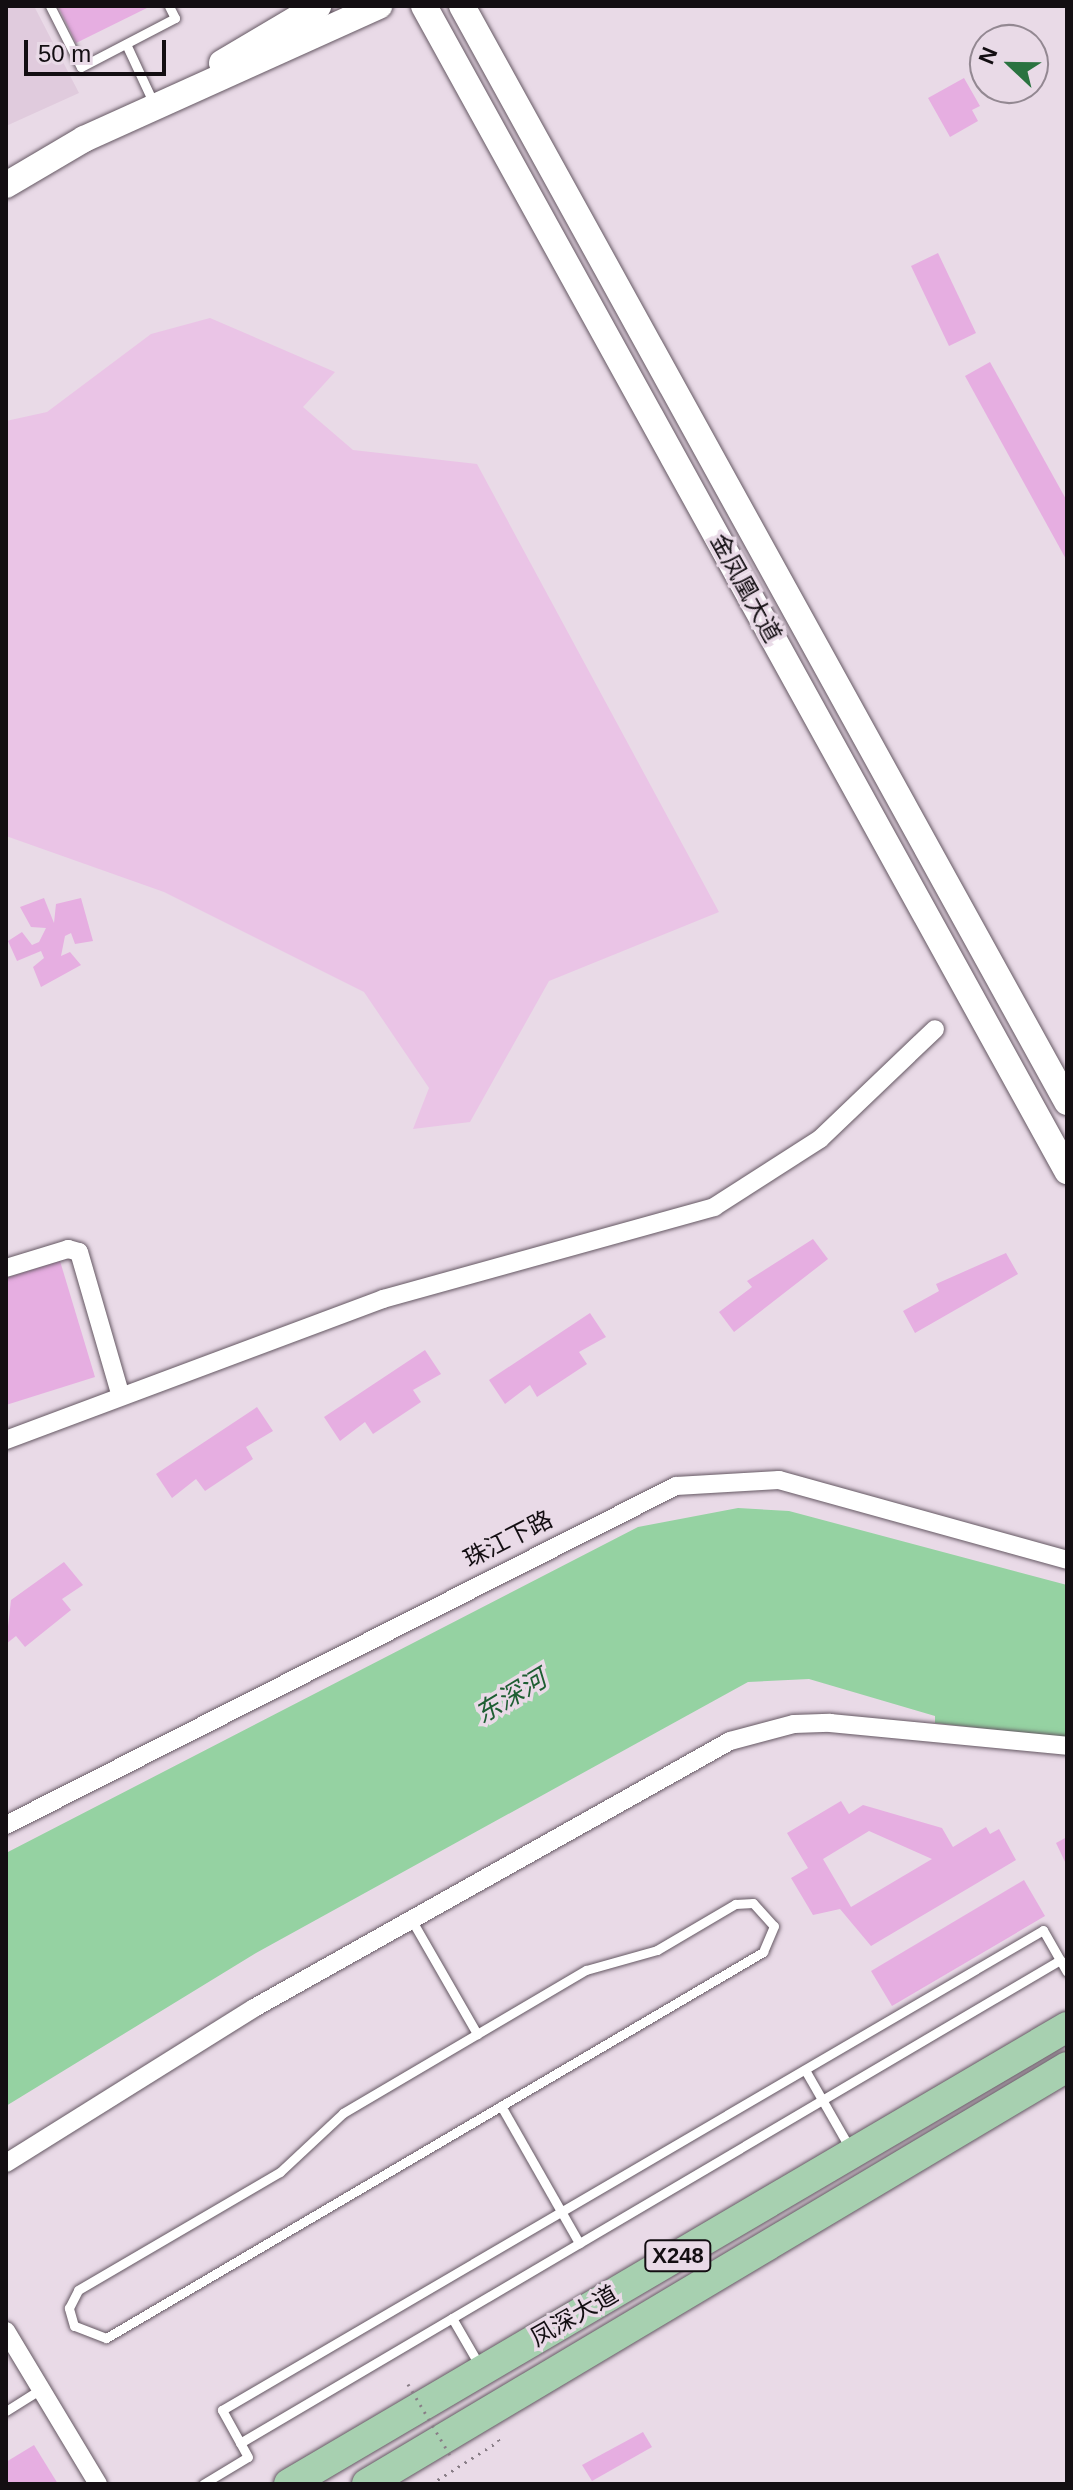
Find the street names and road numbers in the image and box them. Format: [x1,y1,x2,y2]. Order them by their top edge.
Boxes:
street label: 金凤凰大道 [704,529,788,647]
street label: 珠江下路 [459,1504,557,1574]
road number: X248 [644,2238,712,2274]
street label: 凤深大道 [525,2280,623,2352]

